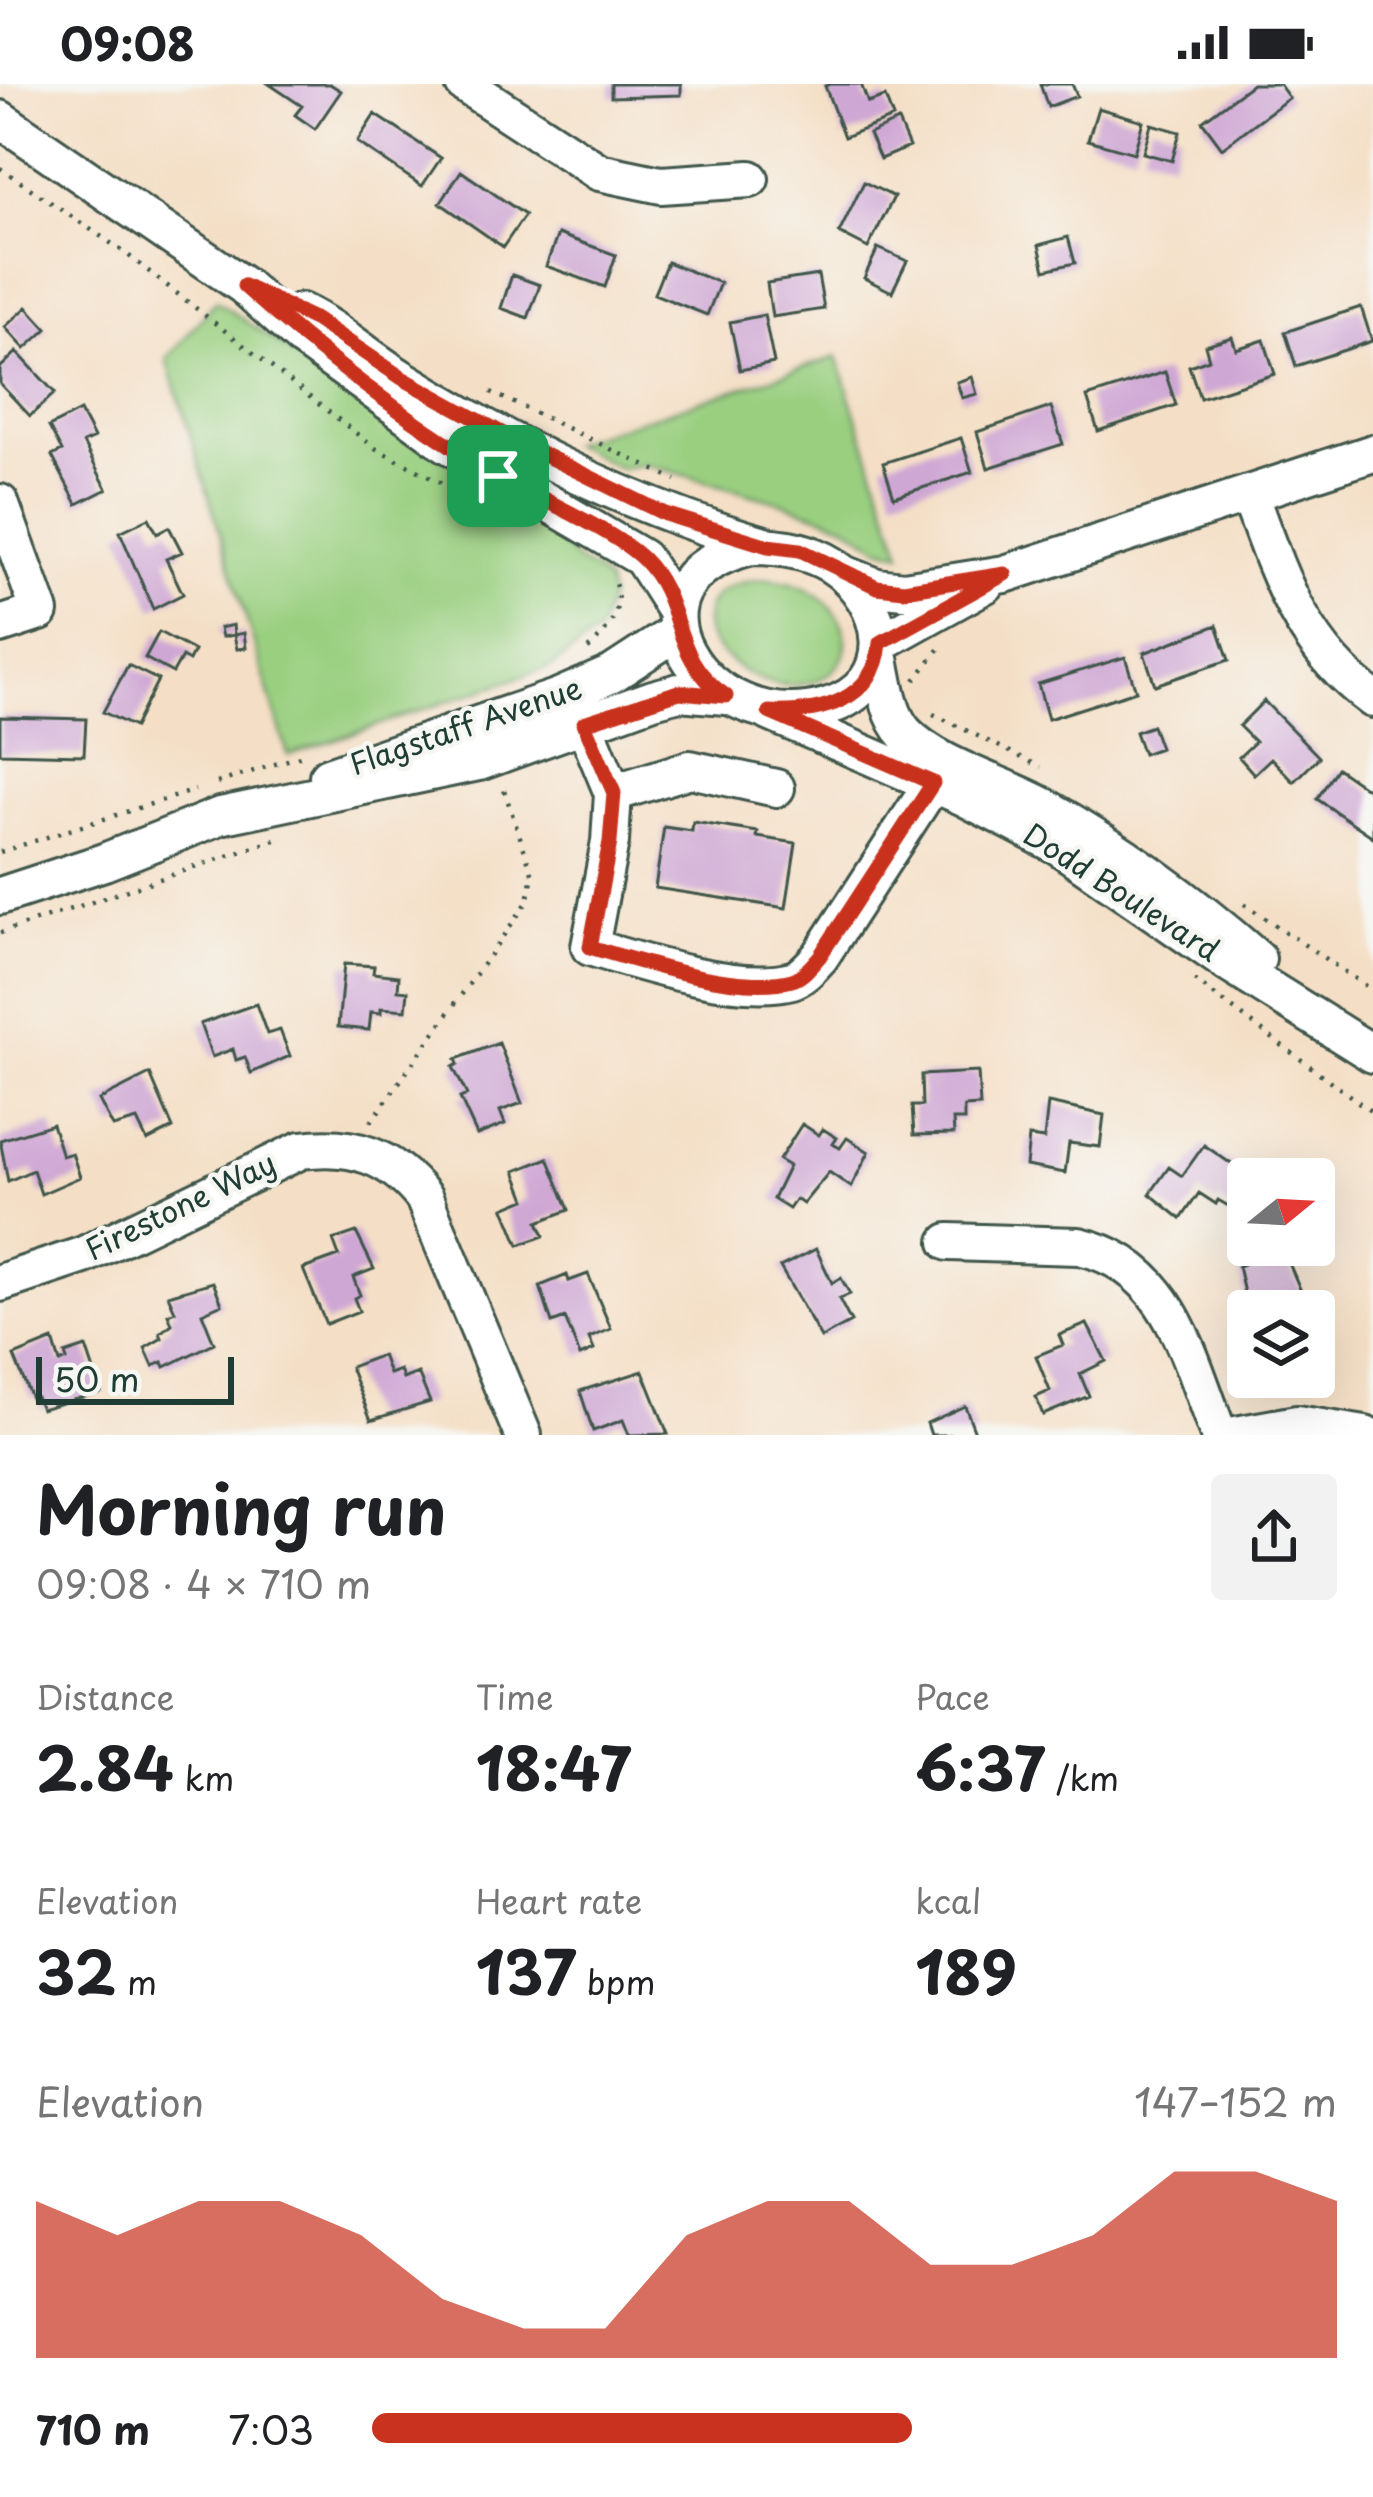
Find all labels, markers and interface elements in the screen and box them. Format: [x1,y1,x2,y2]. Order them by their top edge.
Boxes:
text: 09:08 [60,8,195,76]
pin [447,425,549,527]
icon: arrive [465,443,531,509]
street label: Flagstaff Avenue [343,664,587,785]
street label: Dodd Boulevard [1015,811,1229,971]
street label: Firestone Way [77,1139,283,1270]
north arrow [1227,1158,1335,1266]
map controls [1227,1158,1335,1398]
button: layers [1227,1290,1335,1398]
scale bar [36,1351,234,1404]
text: 50 m [54,1353,140,1403]
text: Morning run [36,1458,446,1557]
button: share [1211,1474,1337,1600]
text: 09:08 · 4 × 710 m [36,1553,371,1612]
text: Distance [36,1671,174,1721]
text: Time [476,1671,554,1721]
text: Pace [915,1671,990,1721]
text: 2.84 [36,1721,174,1811]
text: 18:47 [476,1721,631,1811]
text: 6:37 [915,1721,1045,1811]
text: km [174,1752,234,1802]
text: /km [1045,1752,1119,1802]
text: Elevation [36,1875,178,1925]
text: Heart rate [476,1875,642,1925]
text: kcal [915,1875,981,1925]
text: 32 [36,1925,116,2015]
text: 137 [476,1925,576,2015]
text: 189 [915,1925,1017,2015]
text: m [116,1956,157,2006]
text: bpm [576,1956,655,2006]
text: Elevation [36,2071,204,2130]
text: 147–152 m [1134,2071,1337,2130]
text: 710 m [36,2399,150,2458]
text: 7:03 [228,2399,314,2458]

